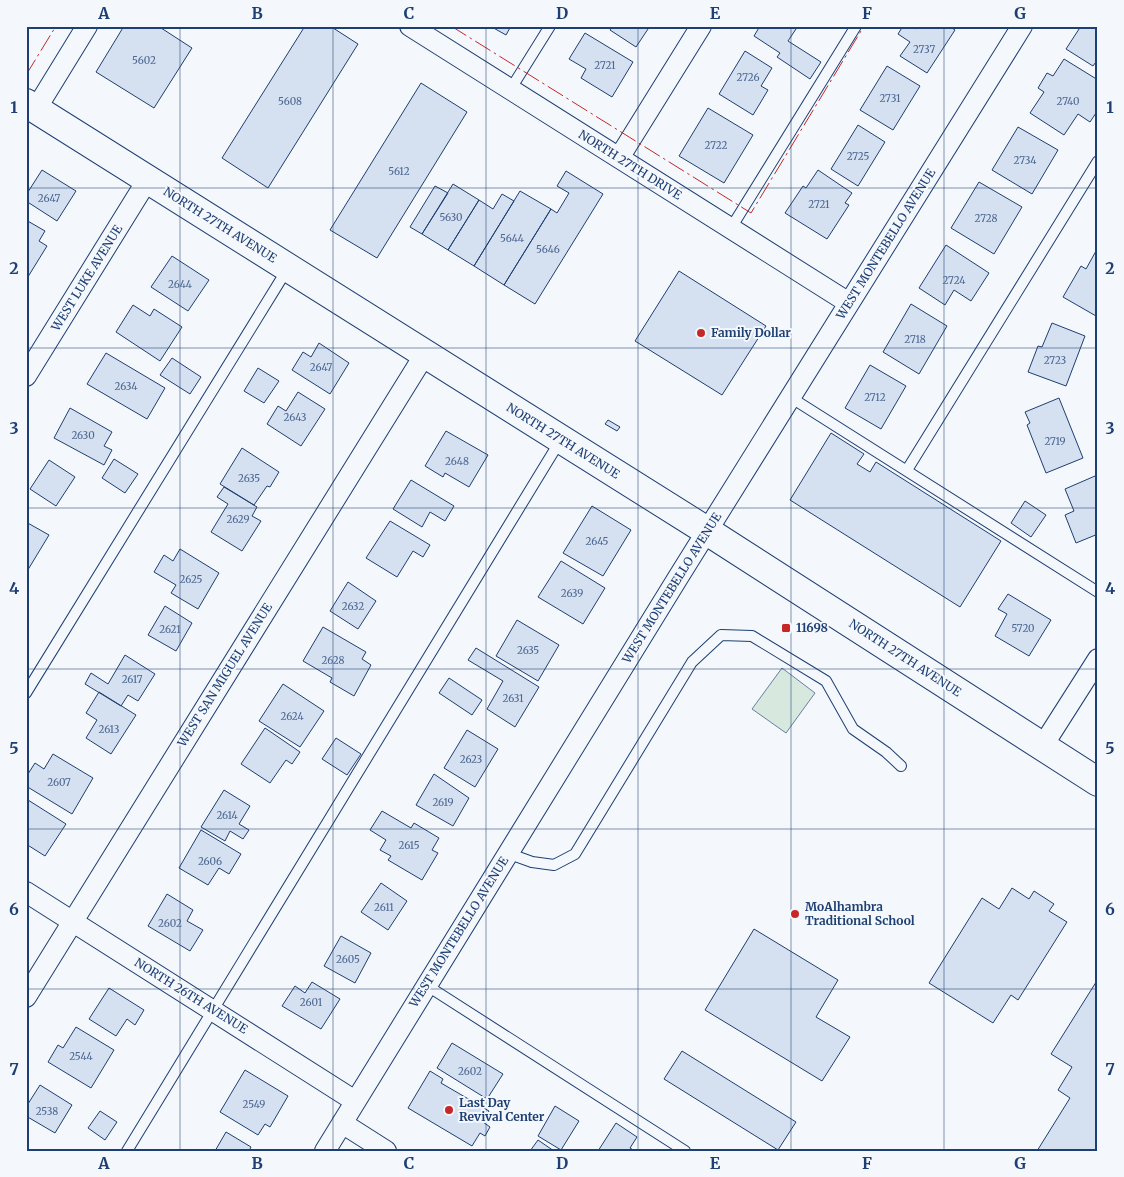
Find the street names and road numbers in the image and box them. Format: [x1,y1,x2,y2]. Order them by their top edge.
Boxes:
street label: NORTH 27TH DRIVE [576,127,685,203]
street label: WEST MONTEBELLO AVENUE [832,165,938,323]
street label: NORTH 27TH AVENUE [161,184,280,266]
street label: WEST LUKE AVENUE [47,222,126,334]
street label: NORTH 27TH AVENUE [504,400,623,482]
street label: WEST MONTEBELLO AVENUE [618,509,724,667]
street label: WEST SAN MIGUEL AVENUE [174,600,275,750]
street label: NORTH 27TH AVENUE [846,616,964,700]
street label: WEST MONTEBELLO AVENUE [405,853,511,1011]
street label: NORTH 26TH AVENUE [132,955,251,1037]

